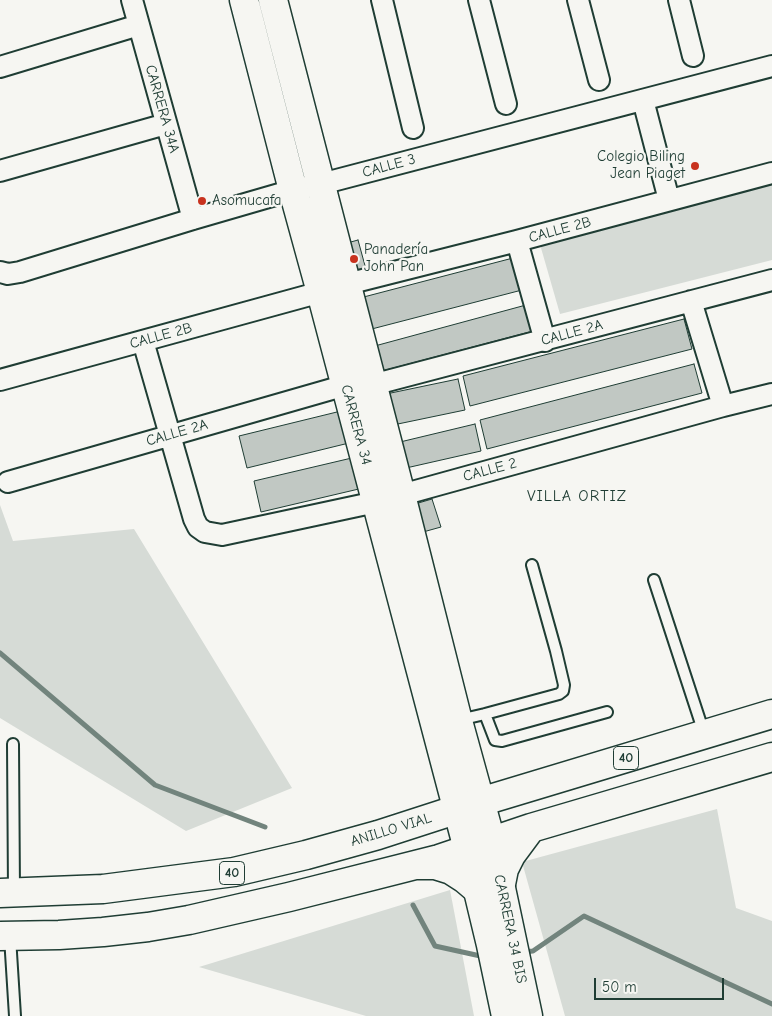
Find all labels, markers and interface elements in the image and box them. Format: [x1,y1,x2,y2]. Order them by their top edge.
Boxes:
street label: CARRERA 34A [141,63,183,155]
place label: Colegio Biling Jean Piaget [597,148,685,183]
street label: CALLE 3 [360,150,418,182]
marker: Colegio Biling Jean Piaget [689,160,701,172]
place label: Asomucafa [212,192,282,210]
marker: Asomucafa [196,195,208,207]
street label: CALLE 2B [527,213,593,247]
place label: Panadería John Pan [364,241,428,276]
marker: Panadería John Pan [348,253,360,265]
street label: CALLE 2A [539,316,605,350]
street label: CALLE 2B [128,319,194,353]
street label: CARRERA 34 [337,383,375,467]
street label: CALLE 2A [144,416,210,450]
street label: CALLE 2 [461,454,519,486]
district label: VILLA ORTIZ [526,486,628,506]
road number: 40 [614,746,638,770]
street label: ANILLO VIAL [348,809,434,851]
road number: 40 [220,861,244,884]
street label: CARRERA 34 BIS [490,873,530,985]
scale bar [597,968,727,1000]
text: 50 m [602,978,637,996]

